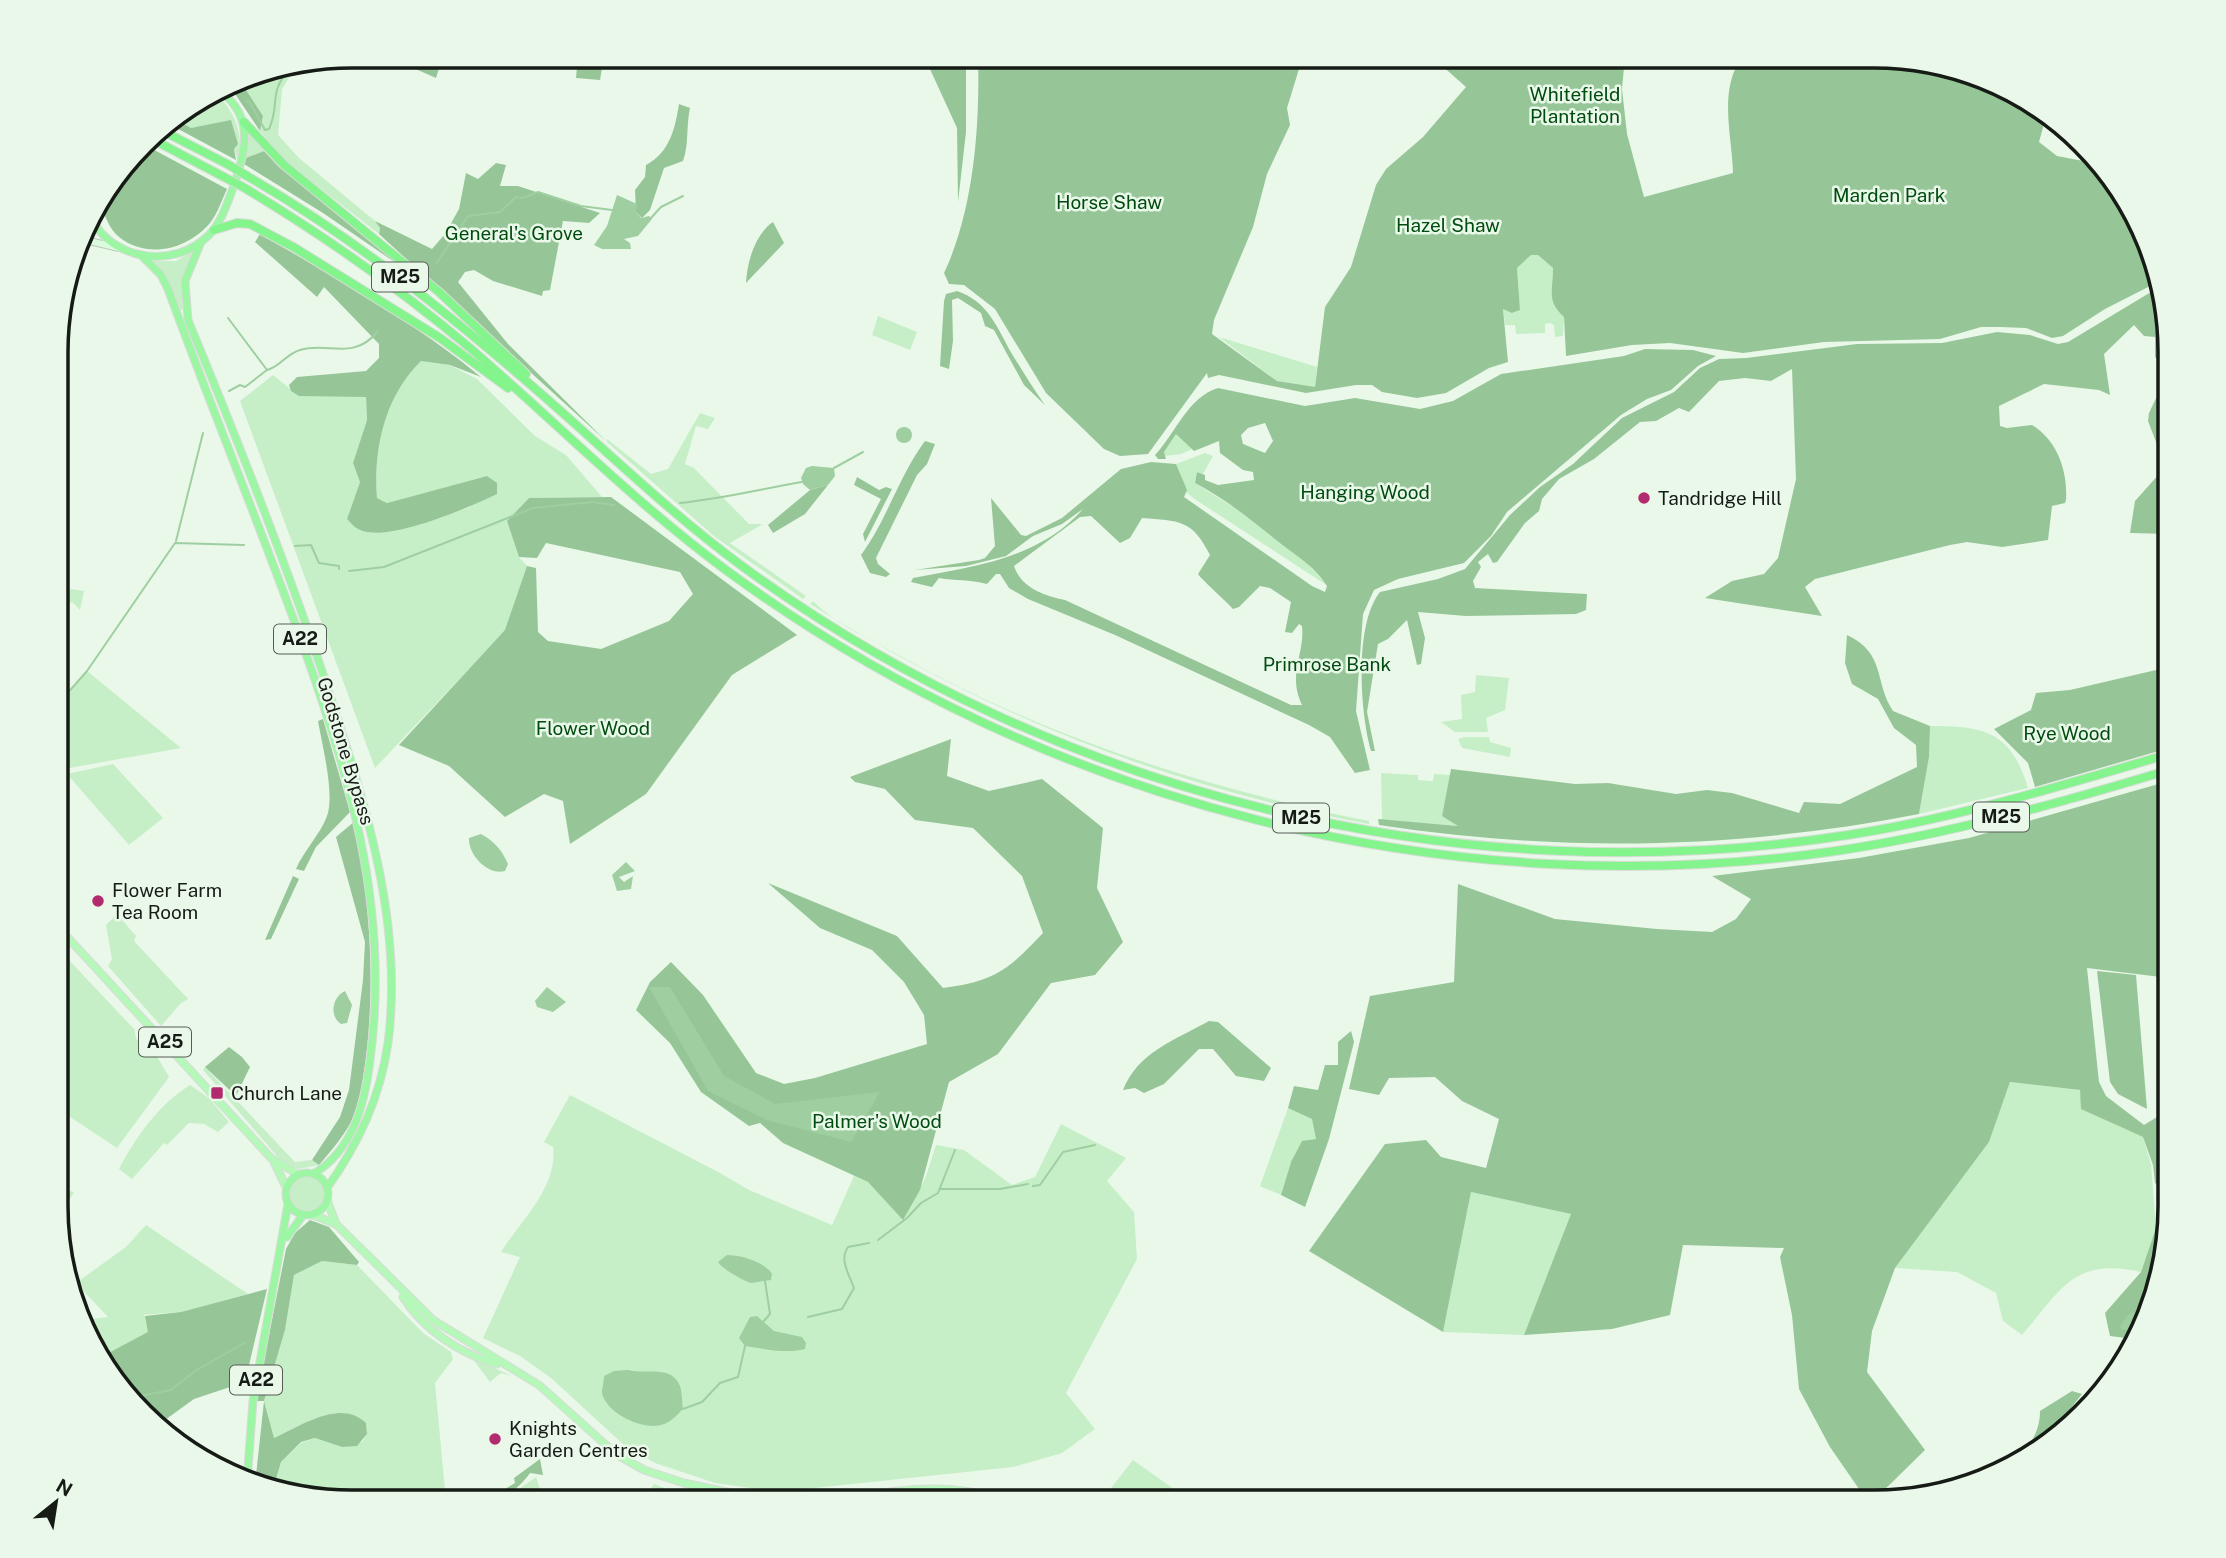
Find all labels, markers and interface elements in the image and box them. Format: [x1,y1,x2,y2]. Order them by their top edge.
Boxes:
park label: Whitefield Plantation [1530,83,1620,127]
park label: Marden Park [1833,184,1946,206]
park label: Horse Shaw [1056,191,1162,213]
park label: Hazel Shaw [1396,214,1500,236]
park label: General's Grove [445,222,583,244]
road number: M25 [372,262,428,292]
park label: Hanging Wood [1300,481,1430,503]
place label: Tandridge Hill [1658,487,1782,509]
marker: Tandridge Hill [1636,490,1652,506]
road number: A22 [274,624,326,654]
park label: Primrose Bank [1263,653,1392,675]
street label: Godstone Bypass [313,675,379,827]
park label: Flower Wood [536,717,650,739]
park label: Rye Wood [2023,722,2111,744]
road number: M25 [1973,802,2029,832]
road number: M25 [1273,804,1329,832]
place label: Flower Farm Tea Room [112,879,222,923]
marker: Flower Farm Tea Room [90,893,106,909]
road number: A25 [139,1028,191,1056]
place label: Church Lane [231,1082,342,1104]
marker: Church Lane [209,1085,225,1101]
park label: Palmer's Wood [812,1110,942,1132]
road number: A22 [230,1366,282,1394]
place label: Knights Garden Centres [509,1417,648,1461]
marker: Knights Garden Centres [487,1431,503,1447]
north arrow [21,1467,91,1537]
text: N [53,1474,76,1501]

